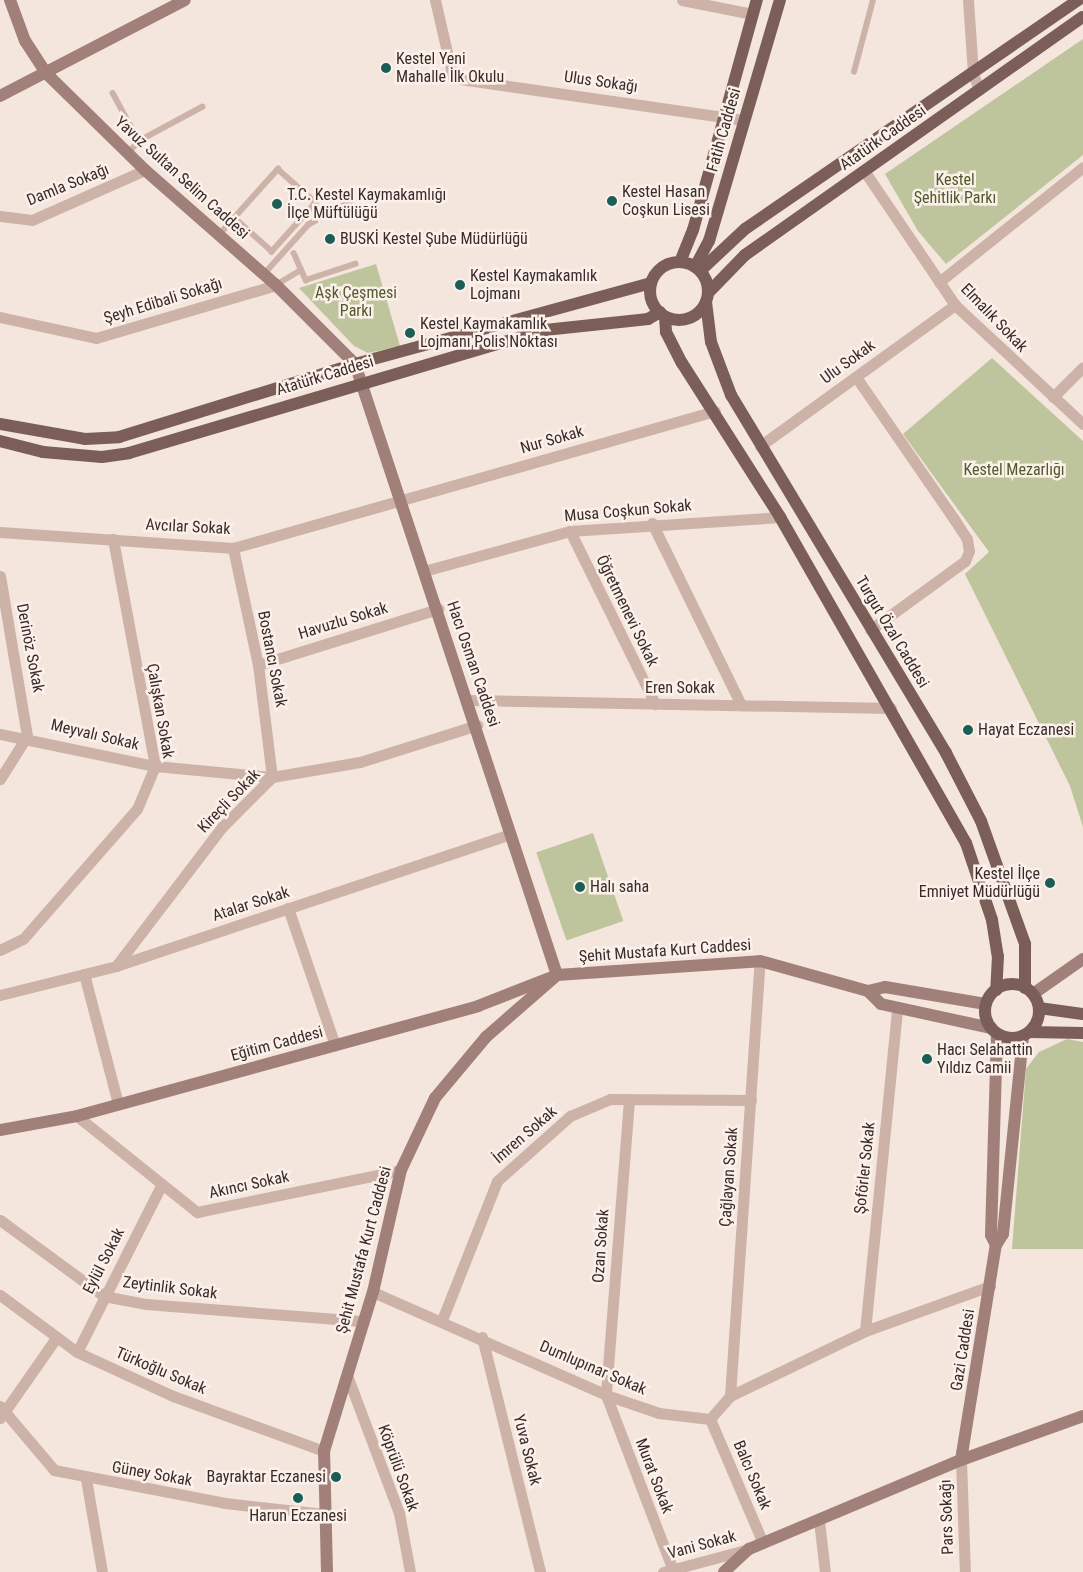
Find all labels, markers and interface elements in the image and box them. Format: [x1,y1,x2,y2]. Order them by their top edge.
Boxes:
place label: Kestel Yeni Mahalle İlk Okulu [396,49,504,87]
marker: Kestel Yeni Mahalle İlk Okulu [380,62,392,74]
street label: Ulus Sokağı [563,67,639,97]
street label: Fatih Caddesi [703,86,745,174]
street label: Atatürk Caddesi [836,101,930,175]
street label: Yavuz Sultan Selim Caddesi [111,113,253,243]
street label: Damla Sokağı [24,160,112,210]
park label: Kestel Şehitlik Parkı [914,170,996,208]
place label: Kestel Hasan Coşkun Lisesi [622,182,710,220]
place label: T.C. Kestel Kaymakamlığı İlçe Müftülüğü [287,185,446,223]
marker: Kestel Hasan Coşkun Lisesi [606,195,618,207]
marker: T.C. Kestel Kaymakamlığı İlçe Müftülüğü [271,198,283,210]
place label: BUSKİ Kestel Şube Müdürlüğü [340,229,528,249]
marker: BUSKİ Kestel Şube Müdürlüğü [324,233,336,245]
place label: Kestel Kaymakamlık Lojmanı [470,266,597,304]
street label: Şeyh Edibali Sokağı [102,274,224,328]
marker: Kestel Kaymakamlık Lojmanı [454,279,466,291]
street label: Elmalık Sokak [957,280,1031,356]
park label: Aşk Çeşmesi Parkı [315,283,397,321]
place label: Kestel Kaymakamlık Lojmanı Polis Noktası [420,314,558,352]
marker: Kestel Kaymakamlık Lojmanı Polis Noktası [404,327,416,339]
street label: Ulu Sokak [817,336,879,388]
street label: Atatürk Caddesi [274,352,376,400]
street label: Nur Sokak [518,422,586,458]
park label: Kestel Mezarlığı [963,460,1065,480]
street label: Musa Coşkun Sokak [564,496,692,526]
street label: Avcılar Sokak [145,515,231,539]
street label: Öğretmenevi Sokak [592,552,662,670]
street label: Turgut Özal Caddesi [851,573,933,691]
street label: Havuzlu Sokak [296,598,390,644]
street label: Hacı Osman Caddesi [443,599,503,729]
street label: Derinöz Sokak [12,602,48,694]
street label: Bostancı Sokak [253,609,291,709]
street label: Çalışkan Sokak [142,662,178,760]
street label: Eren Sokak [645,678,715,698]
street label: Meyvalı Sokak [49,716,141,754]
place label: Hayat Eczanesi [978,720,1074,740]
marker: Hayat Eczanesi [962,724,974,736]
street label: Kireçli Sokak [194,765,264,837]
place label: Kestel İlçe Emniyet Müdürlüğü [919,864,1040,902]
place label: Halı saha [590,877,649,897]
marker: Kestel İlçe Emniyet Müdürlüğü [1044,877,1056,889]
marker: Halı saha [574,881,586,893]
street label: Atalar Sokak [210,883,292,925]
street label: Şehit Mustafa Kurt Caddesi [578,935,752,967]
street label: Eğitim Caddesi [229,1022,325,1066]
place label: Hacı Selahattin Yıldız Camii [937,1040,1033,1078]
marker: Hacı Selahattin Yıldız Camii [921,1053,933,1065]
street label: İmren Sokak [489,1102,561,1168]
street label: Şoförler Sokak [851,1121,879,1215]
street label: Çağlayan Sokak [716,1127,742,1227]
street label: Şehit Mustafa Kurt Caddesi [332,1164,396,1336]
street label: Akıncı Sokak [207,1167,291,1203]
street label: Ozan Sokak [589,1208,613,1284]
street label: Eylül Sokak [79,1225,129,1297]
street label: Zeytinlik Sokak [122,1273,218,1303]
street label: Gazi Caddesi [947,1308,979,1392]
street label: Dumlupınar Sokak [537,1337,649,1399]
street label: Türkoğlu Sokak [113,1343,209,1399]
street label: Yuva Sokak [509,1413,545,1487]
street label: Köprülü Sokak [373,1422,423,1514]
street label: Murat Sokak [631,1436,677,1516]
street label: Balcı Sokak [729,1438,775,1512]
street label: Güney Sokak [110,1458,194,1490]
place label: Bayraktar Eczanesi [207,1467,326,1487]
marker: Bayraktar Eczanesi [330,1471,342,1483]
street label: Pars Sokağı [936,1479,958,1555]
marker: Harun Eczanesi [292,1492,304,1504]
place label: Harun Eczanesi [249,1506,347,1526]
street label: Vani Sokak [666,1527,738,1563]

